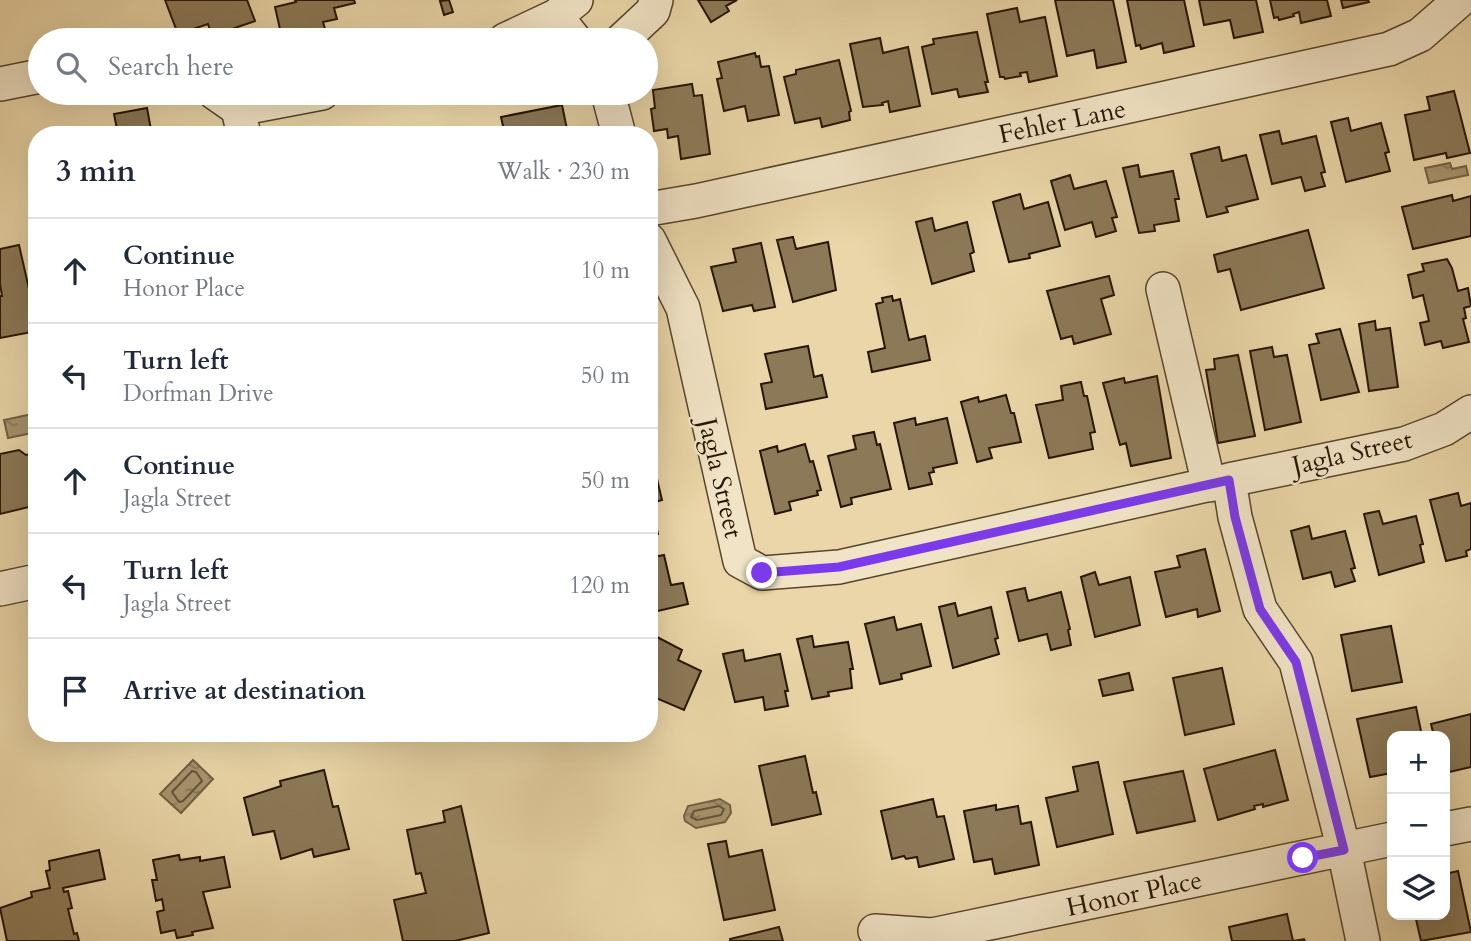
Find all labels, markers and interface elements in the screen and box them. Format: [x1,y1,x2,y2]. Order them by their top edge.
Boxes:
search box [28,28,658,105]
icon: search [52,48,90,86]
text: Search here [108,49,234,84]
street label: Fehler Lane [995,91,1129,152]
text: 3 min [56,151,136,192]
text: Walk · 230 m [497,156,630,187]
text: Continue [123,238,235,273]
icon: ahead [56,252,94,290]
text: 10 m [581,255,630,286]
text: Honor Place [123,273,245,304]
text: Turn left [123,343,228,378]
icon: left [56,357,94,395]
text: 50 m [581,360,630,391]
text: Dorfman Drive [123,378,274,409]
street label: Jagla Street [689,411,751,541]
street label: Jagla Street [1285,422,1415,484]
text: Continue [123,448,235,483]
icon: ahead [56,462,94,500]
text: 50 m [581,465,630,496]
text: Jagla Street [123,483,231,514]
text: Turn left [123,553,228,588]
route end [746,557,777,588]
icon: left [56,567,94,605]
text: 120 m [569,570,630,601]
text: Jagla Street [123,588,231,619]
icon: arrive [56,672,94,710]
text: Arrive at destination [123,673,366,708]
map controls [1387,731,1450,920]
button: + [1387,731,1450,794]
button: − [1387,794,1450,857]
route start [1287,842,1318,873]
button: layers [1387,857,1450,920]
street label: Honor Place [1063,862,1205,925]

